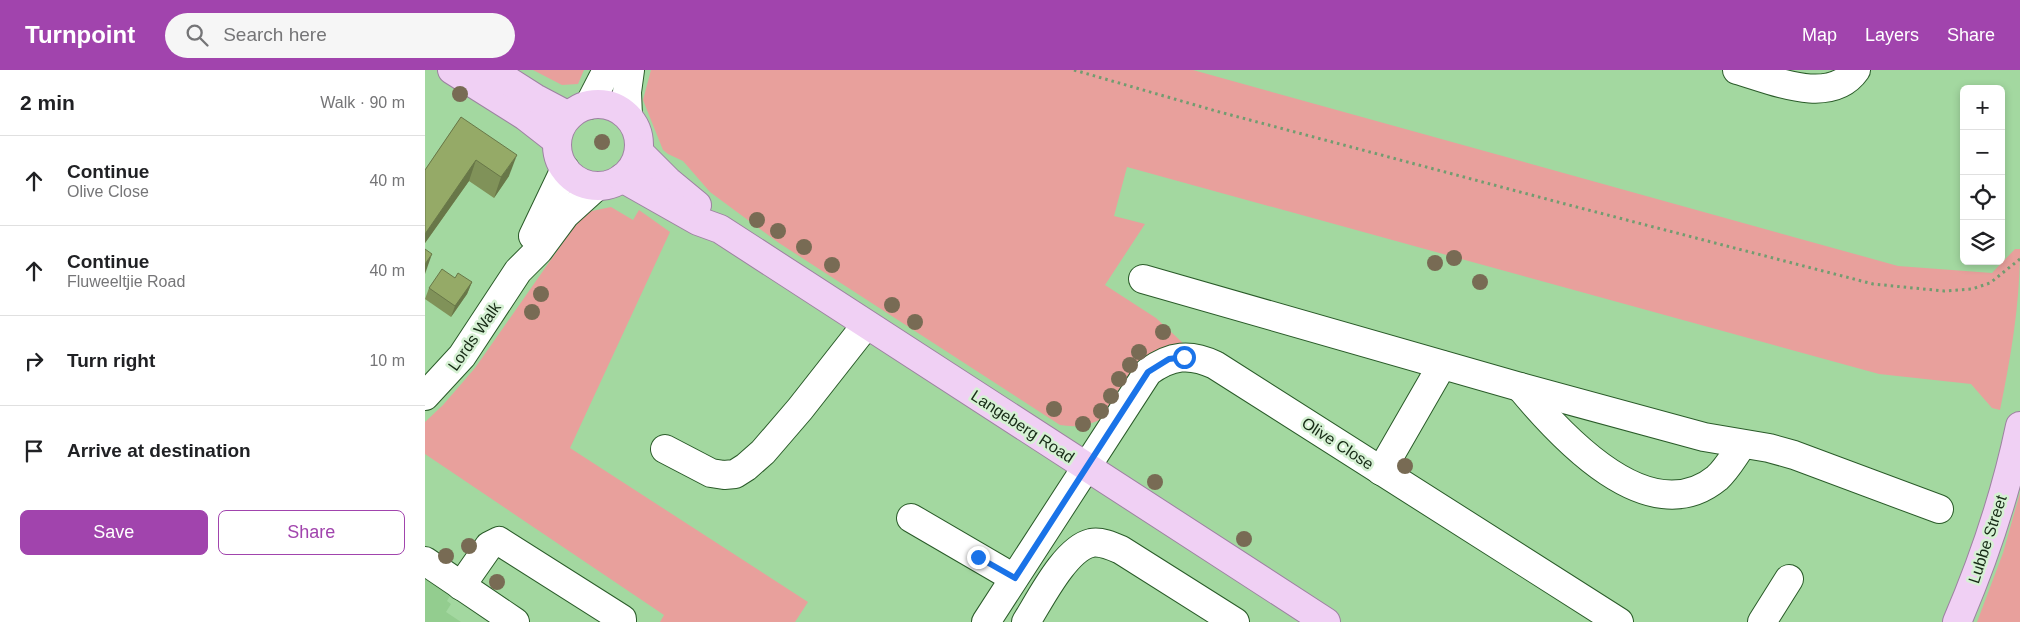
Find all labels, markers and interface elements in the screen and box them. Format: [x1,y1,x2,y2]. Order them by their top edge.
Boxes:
search box [165,13,515,58]
text: Turnpoint [25,21,135,48]
icon: search [183,21,211,49]
text: Search here [223,24,327,45]
text: Map [1802,25,1837,45]
text: Layers [1865,25,1919,45]
text: Share [1947,25,1995,45]
map controls [1960,85,2005,265]
button: + [1960,85,2005,130]
text: 2 min [20,91,75,114]
text: Walk · 90 m [320,94,405,111]
button: − [1960,130,2005,175]
text: Continue [67,161,149,182]
icon: ahead [20,167,48,195]
text: 40 m [369,172,405,189]
button: locate [1960,175,2005,220]
text: Olive Close [67,183,149,200]
button: layers [1960,220,2005,265]
text: Continue [67,251,149,272]
icon: ahead [20,257,48,285]
text: 40 m [369,262,405,279]
text: Fluweeltjie Road [67,273,185,290]
street label: Lords Walk [445,298,505,374]
route start [1173,346,1196,369]
icon: right [20,347,48,375]
text: Turn right [67,350,155,371]
text: 10 m [369,352,405,369]
street label: Langeberg Road [968,387,1077,466]
street label: Olive Close [1299,414,1377,473]
icon: arrive [20,437,48,465]
text: Arrive at destination [67,440,251,461]
street label: Lubbe Street [1965,492,2010,585]
button: Save [20,510,208,555]
button: Share [218,510,405,555]
route end [967,546,990,569]

